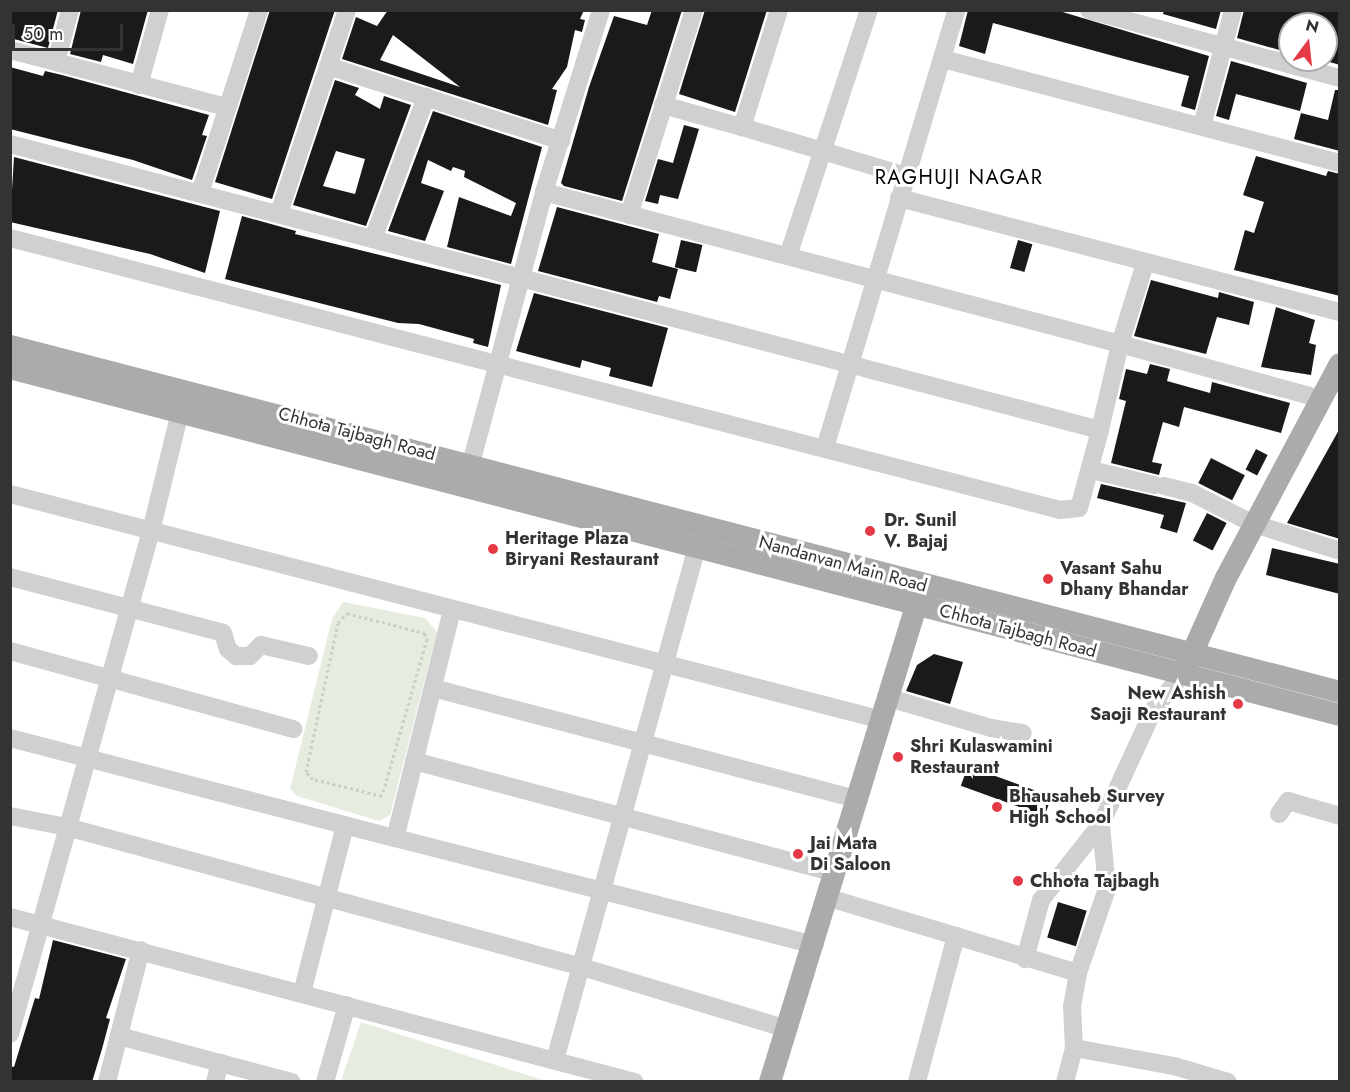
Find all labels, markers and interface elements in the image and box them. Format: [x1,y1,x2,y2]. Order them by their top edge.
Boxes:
scale bar [15,12,126,50]
north arrow [1278,12,1338,72]
text: N [1303,13,1321,39]
text: 50 m [23,21,63,47]
district label: RAGHUJI NAGAR [875,165,1043,189]
street label: Chhota Tajbagh Road [276,403,438,465]
place label: Dr. Sunil V. Bajaj [884,510,956,552]
marker: Dr. Sunil V. Bajaj [861,522,879,540]
place label: Heritage Plaza Biryani Restaurant [505,528,659,570]
street label: Nandanvan Main Road [756,531,930,597]
marker: Heritage Plaza Biryani Restaurant [486,542,500,556]
place label: Vasant Sahu Dhany Bhandar [1060,558,1189,600]
marker: Vasant Sahu Dhany Bhandar [1041,572,1055,586]
street label: Chhota Tajbagh Road [937,600,1099,662]
place label: New Ashish Saoji Restaurant [1090,683,1226,726]
marker: New Ashish Saoji Restaurant [1231,697,1245,711]
place label: Shri Kulaswamini Restaurant [910,736,1053,778]
marker: Shri Kulaswamini Restaurant [891,750,905,764]
place label: Bhausaheb Survey High School [1009,786,1164,828]
marker: Bhausaheb Survey High School [990,800,1004,814]
place label: Jai Mata Di Saloon [810,833,891,876]
marker: Jai Mata Di Saloon [791,847,805,861]
place label: Chhota Tajbagh [1030,870,1159,892]
marker: Chhota Tajbagh [1011,874,1025,888]

